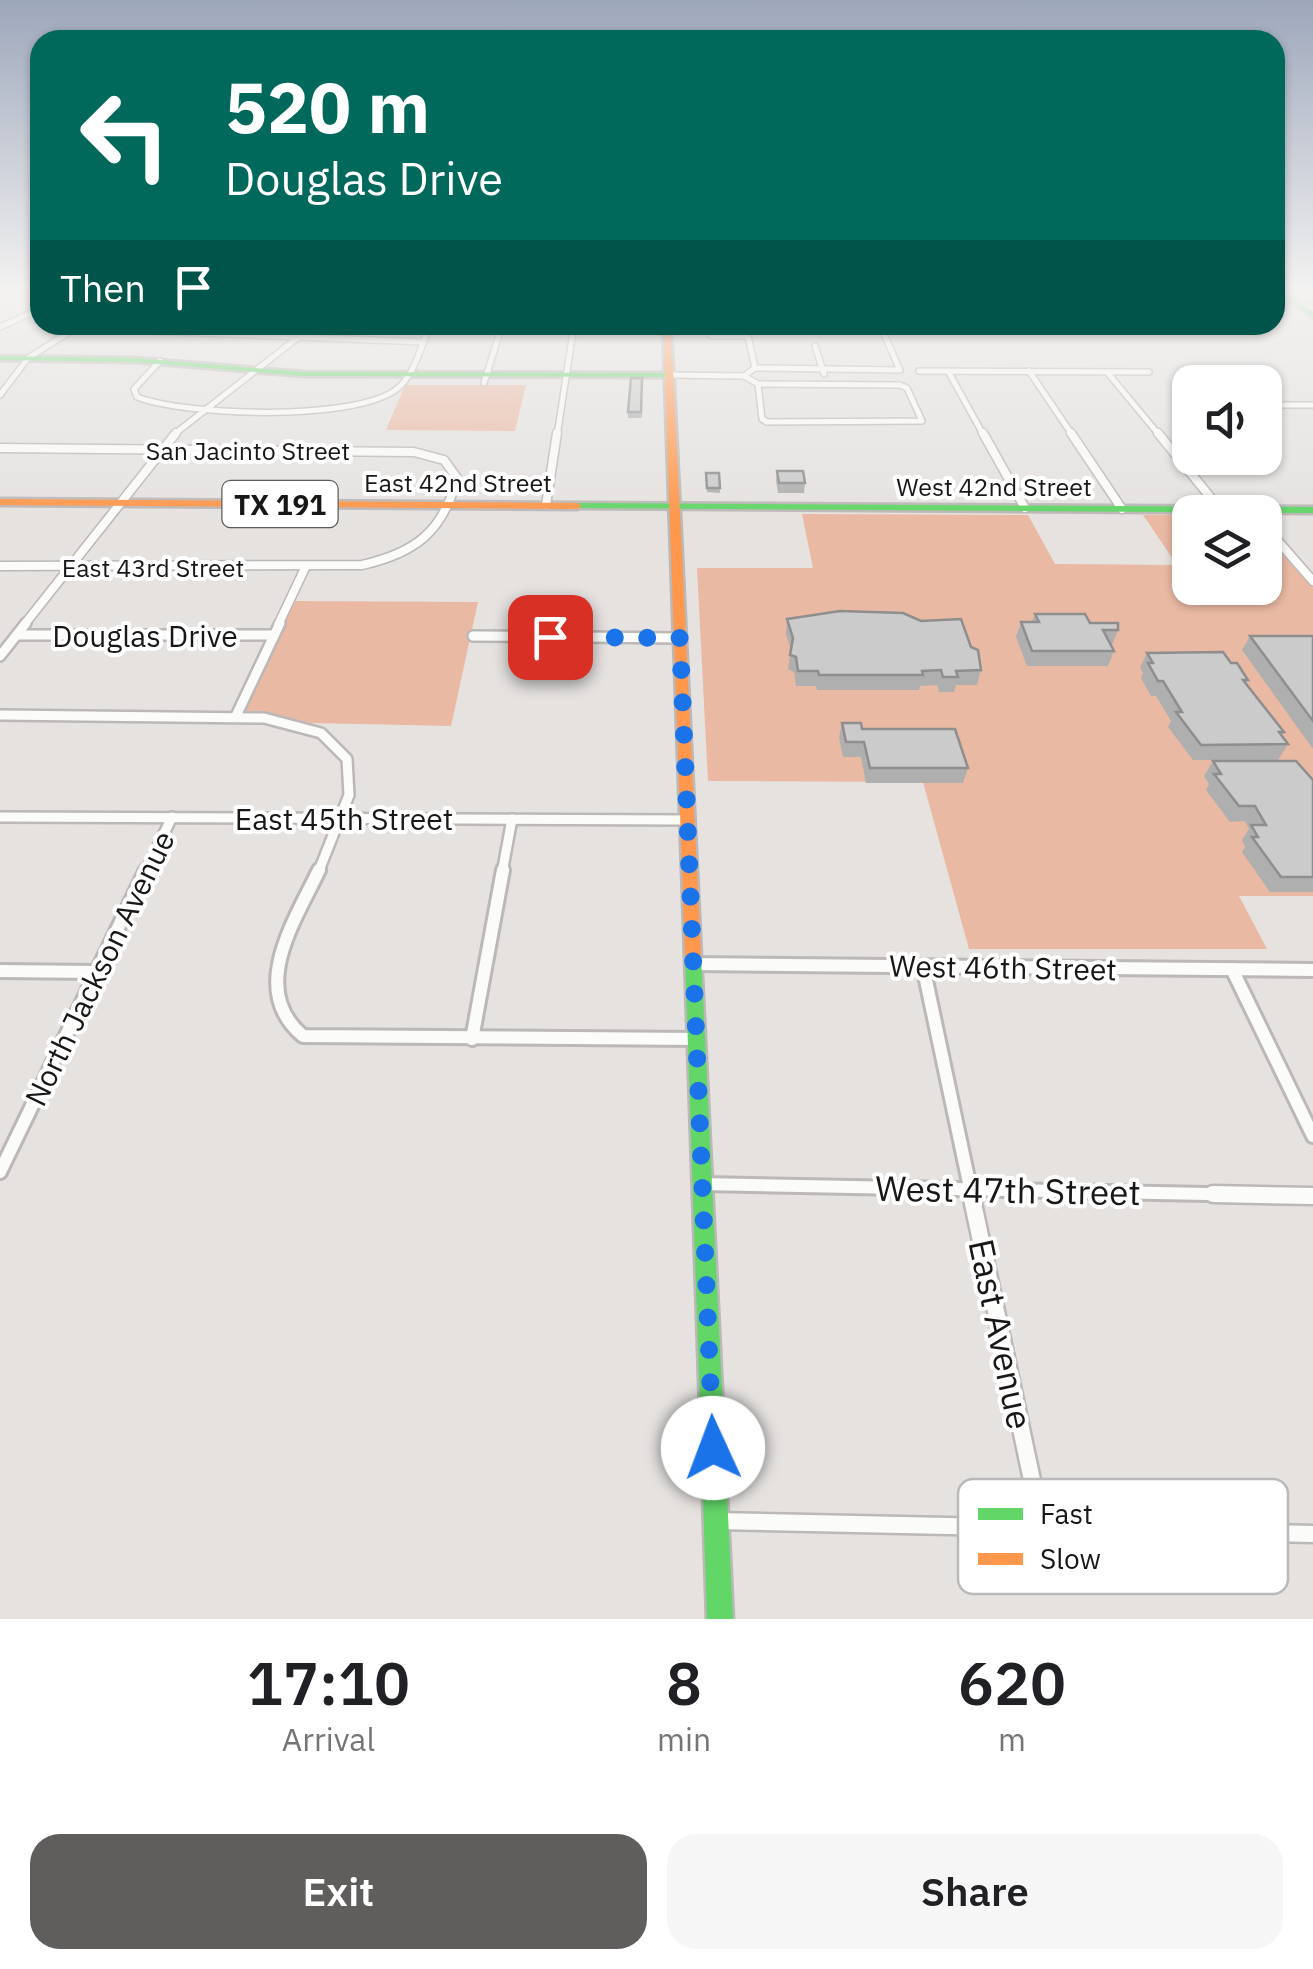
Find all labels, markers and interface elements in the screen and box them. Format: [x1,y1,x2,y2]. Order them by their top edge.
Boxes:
text: 520 m [225,61,430,152]
icon: left [60,70,190,200]
text: Douglas Drive [225,149,503,207]
icon: arrive [166,260,221,315]
text: Then [60,263,146,312]
map controls [1172,365,1282,605]
button: sound [1172,365,1282,475]
street label: San Jacinto Street [146,434,350,467]
street label: East 42nd Street [364,466,552,499]
street label: West 42nd Street [896,470,1092,503]
road number: TX 191 [222,481,338,527]
button: layers [1172,495,1282,605]
street label: East 43rd Street [62,551,244,584]
pin [508,595,593,680]
icon: arrive [523,610,578,665]
street label: Douglas Drive [52,616,238,655]
street label: East 45th Street [235,799,453,838]
street label: North Jackson Avenue [15,824,183,1112]
street label: West 46th Street [889,946,1117,988]
street label: West 47th Street [875,1165,1141,1215]
street label: East Avenue [958,1235,1044,1433]
position arrow [661,1396,765,1500]
legend [958,1479,1288,1594]
text: Fast [1040,1495,1093,1532]
text: Slow [1040,1540,1101,1577]
text: 17:10 [247,1643,410,1722]
text: 8 [666,1643,702,1722]
text: 620 [958,1643,1066,1722]
text: Arrival [282,1718,375,1760]
text: min [657,1718,711,1760]
text: m [998,1718,1026,1760]
button: Exit [30,1834,647,1949]
button: Share [667,1834,1283,1949]

